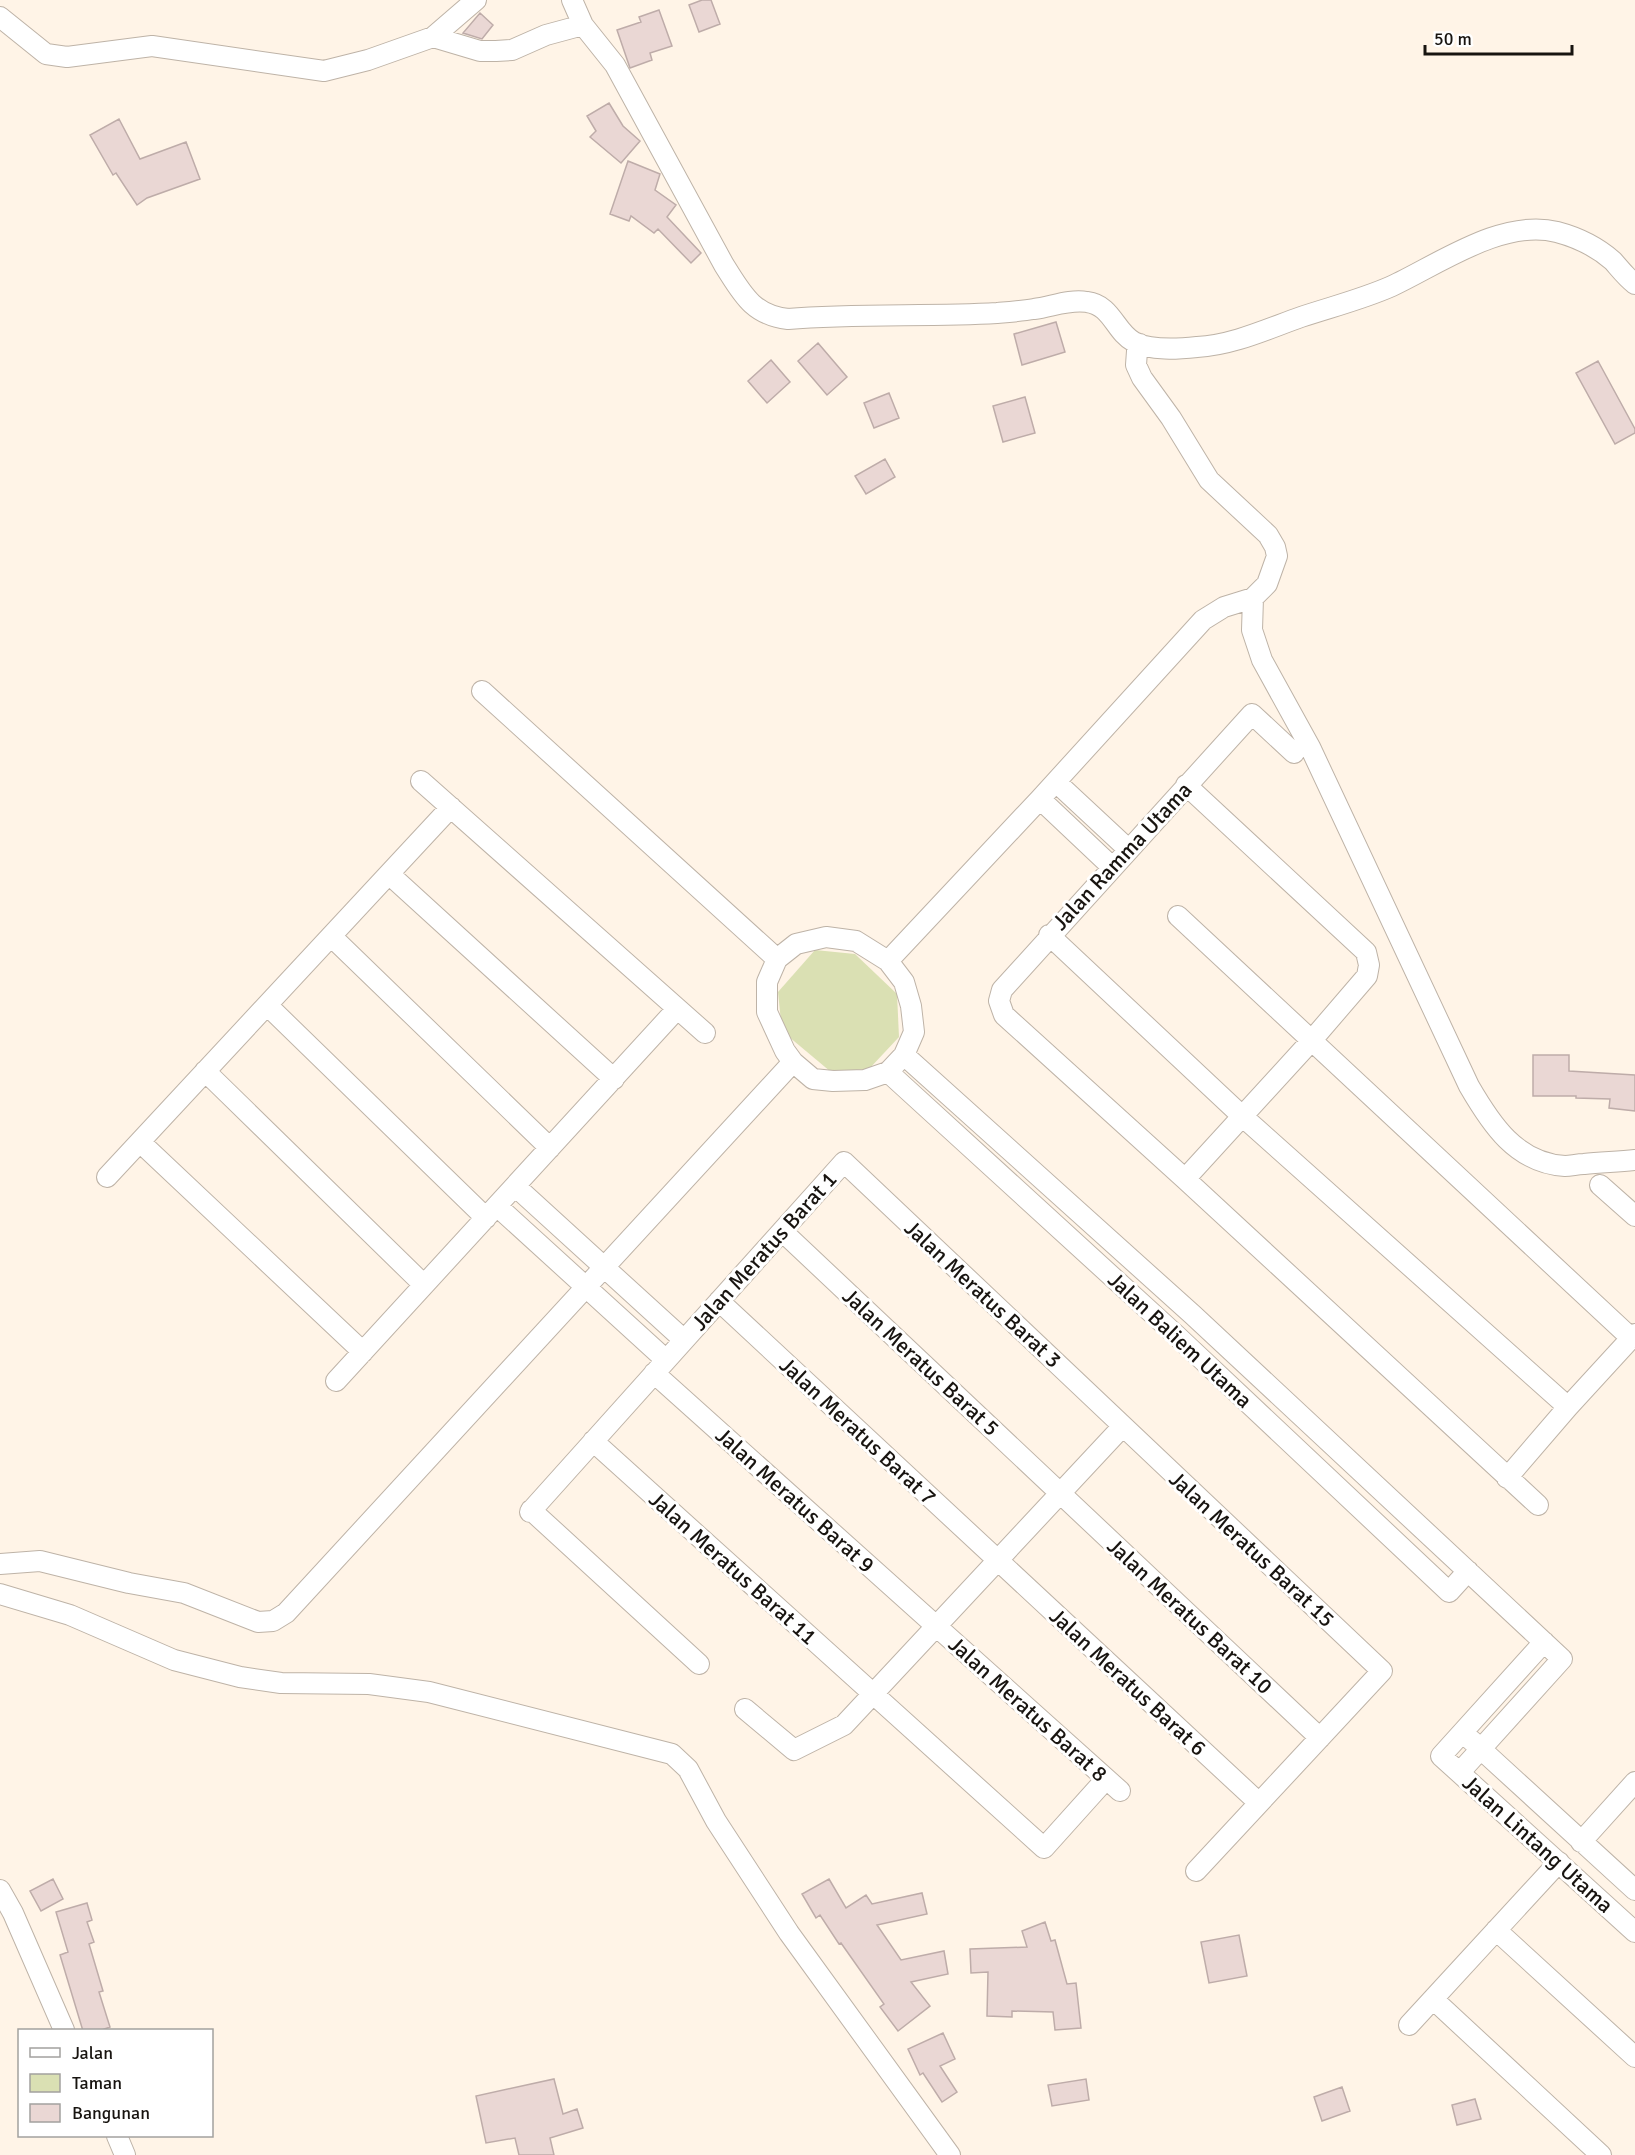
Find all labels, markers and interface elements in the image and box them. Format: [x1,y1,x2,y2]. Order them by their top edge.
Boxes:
scale bar [1425,18,1572,56]
text: 50 m [1434,28,1472,50]
street label: Jalan Ramma Utama [1047,776,1197,936]
street label: Jalan Meratus Barat 1 [686,1166,842,1336]
street label: Jalan Meratus Barat 3 [899,1214,1067,1374]
street label: Jalan Baliem Utama [1102,1266,1258,1414]
street label: Jalan Meratus Barat 5 [837,1282,1005,1442]
street label: Jalan Meratus Barat 7 [774,1351,942,1511]
street label: Jalan Meratus Barat 9 [710,1422,880,1578]
street label: Jalan Meratus Barat 15 [1164,1465,1340,1633]
street label: Jalan Meratus Barat 11 [644,1486,822,1650]
street label: Jalan Meratus Barat 10 [1102,1532,1278,1700]
street label: Jalan Meratus Barat 6 [1044,1602,1212,1762]
street label: Jalan Meratus Barat 8 [943,1631,1113,1787]
street label: Jalan Lintang Utama [1457,1769,1619,1919]
legend [18,2029,213,2137]
text: Jalan [72,2042,113,2064]
text: Taman [72,2072,122,2094]
text: Bangunan [72,2102,150,2124]

